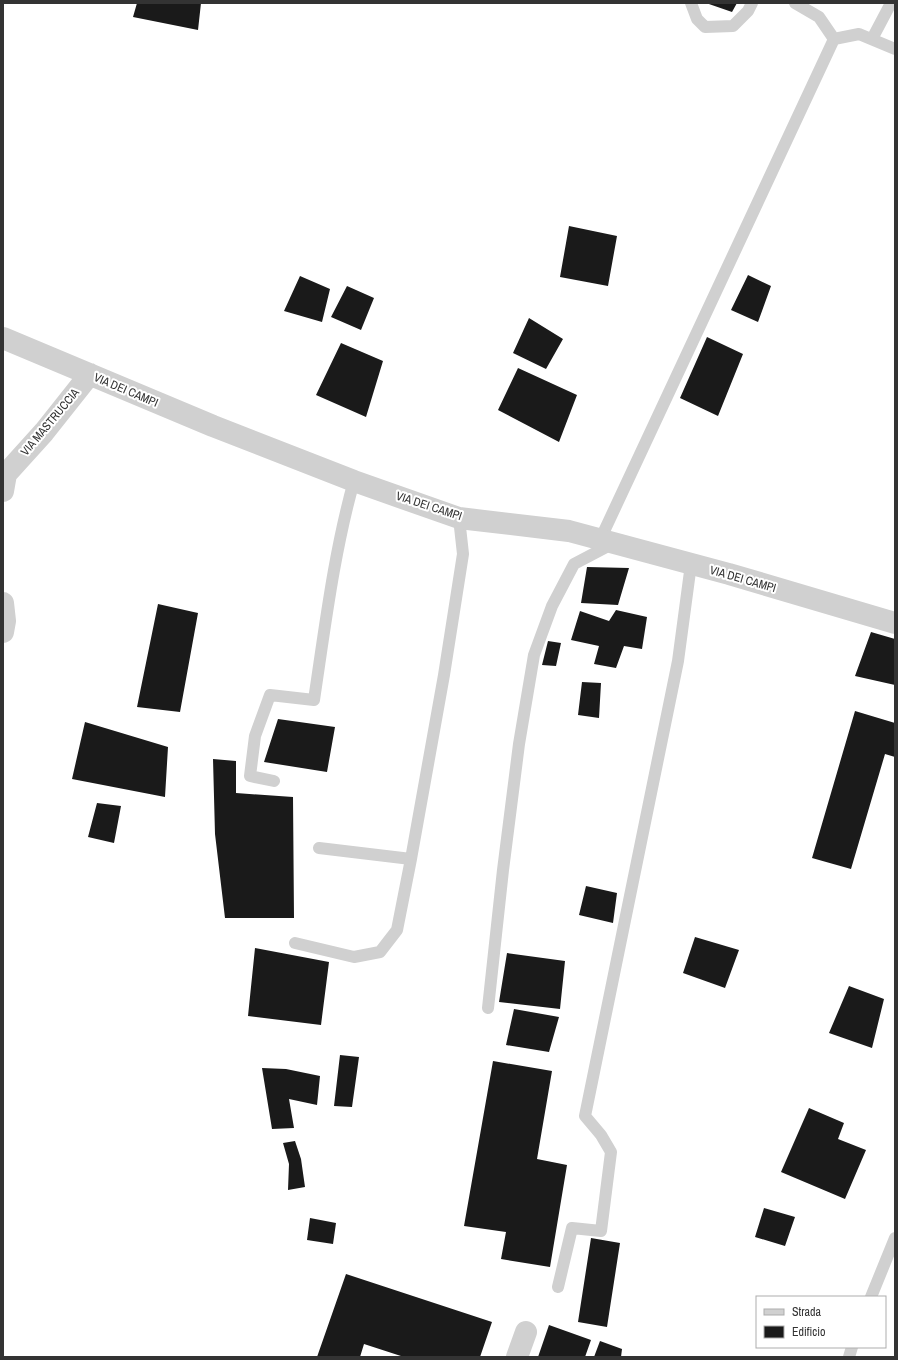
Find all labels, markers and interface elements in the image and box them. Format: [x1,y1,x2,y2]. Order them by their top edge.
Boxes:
street label: VIA DEI CAMPI [91,369,161,411]
street label: VIA MASTRUCCIA [17,385,83,459]
street label: VIA DEI CAMPI [394,488,464,524]
street label: VIA DEI CAMPI [708,562,778,596]
legend [756,1296,886,1348]
text: Strada [792,1304,822,1320]
text: Edificio [792,1324,825,1340]

